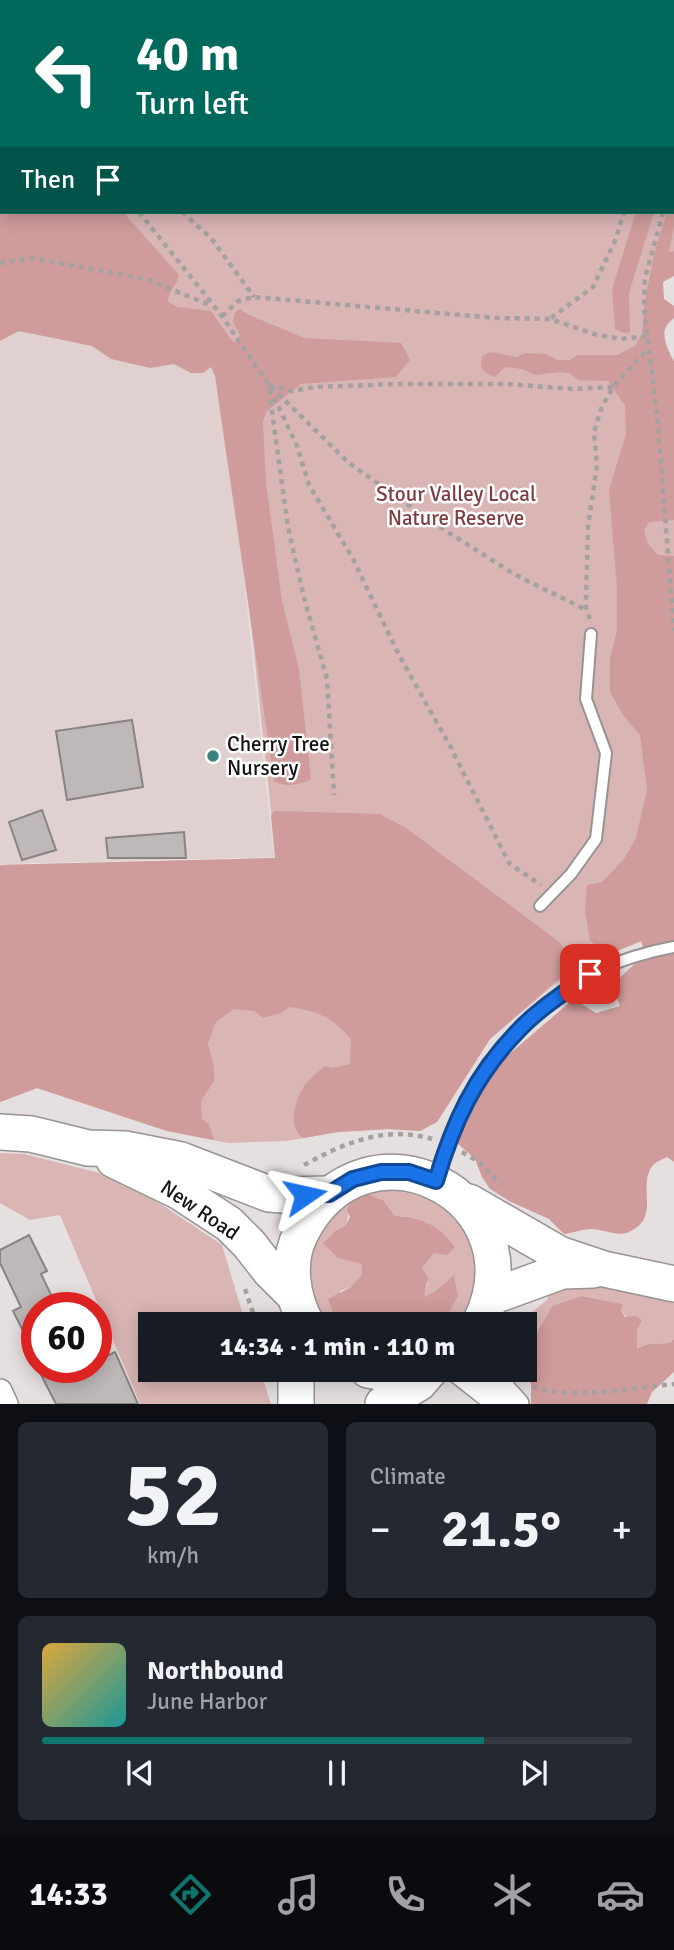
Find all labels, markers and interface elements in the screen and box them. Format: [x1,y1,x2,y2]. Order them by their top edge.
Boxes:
text: 40 m [136,24,239,84]
icon: left [21,28,112,119]
text: Turn left [136,84,249,123]
icon: arrive [89,161,127,199]
text: Then [21,164,75,196]
park label: Stour Valley Local Nature Reserve [376,481,536,531]
place label: Cherry Tree Nursery [227,731,330,781]
marker: Cherry Tree Nursery [205,748,221,764]
pin [560,944,620,1004]
icon: arrive [571,955,609,993]
position arrow [268,1158,342,1232]
street label: New Road [156,1174,244,1246]
speed limit sign: 60 [21,1292,112,1383]
text: 14:34 · 1 min · 110 m [220,1331,455,1363]
text: 52 [124,1439,222,1552]
text: Climate [370,1462,446,1491]
text: 21.5° [441,1497,561,1561]
text: − [370,1506,391,1553]
text: + [611,1506,632,1553]
text: km/h [147,1541,199,1570]
text: Northbound [147,1655,284,1687]
text: June Harbor [147,1687,267,1716]
icon: previous [121,1754,159,1792]
icon: pause [318,1754,356,1792]
icon: next [515,1754,553,1792]
icon: directions [166,1870,215,1919]
icon: music [274,1870,323,1919]
icon: phone [381,1870,430,1919]
icon: climate [488,1870,537,1919]
icon: car [596,1870,645,1919]
text: 14:33 [29,1875,108,1914]

